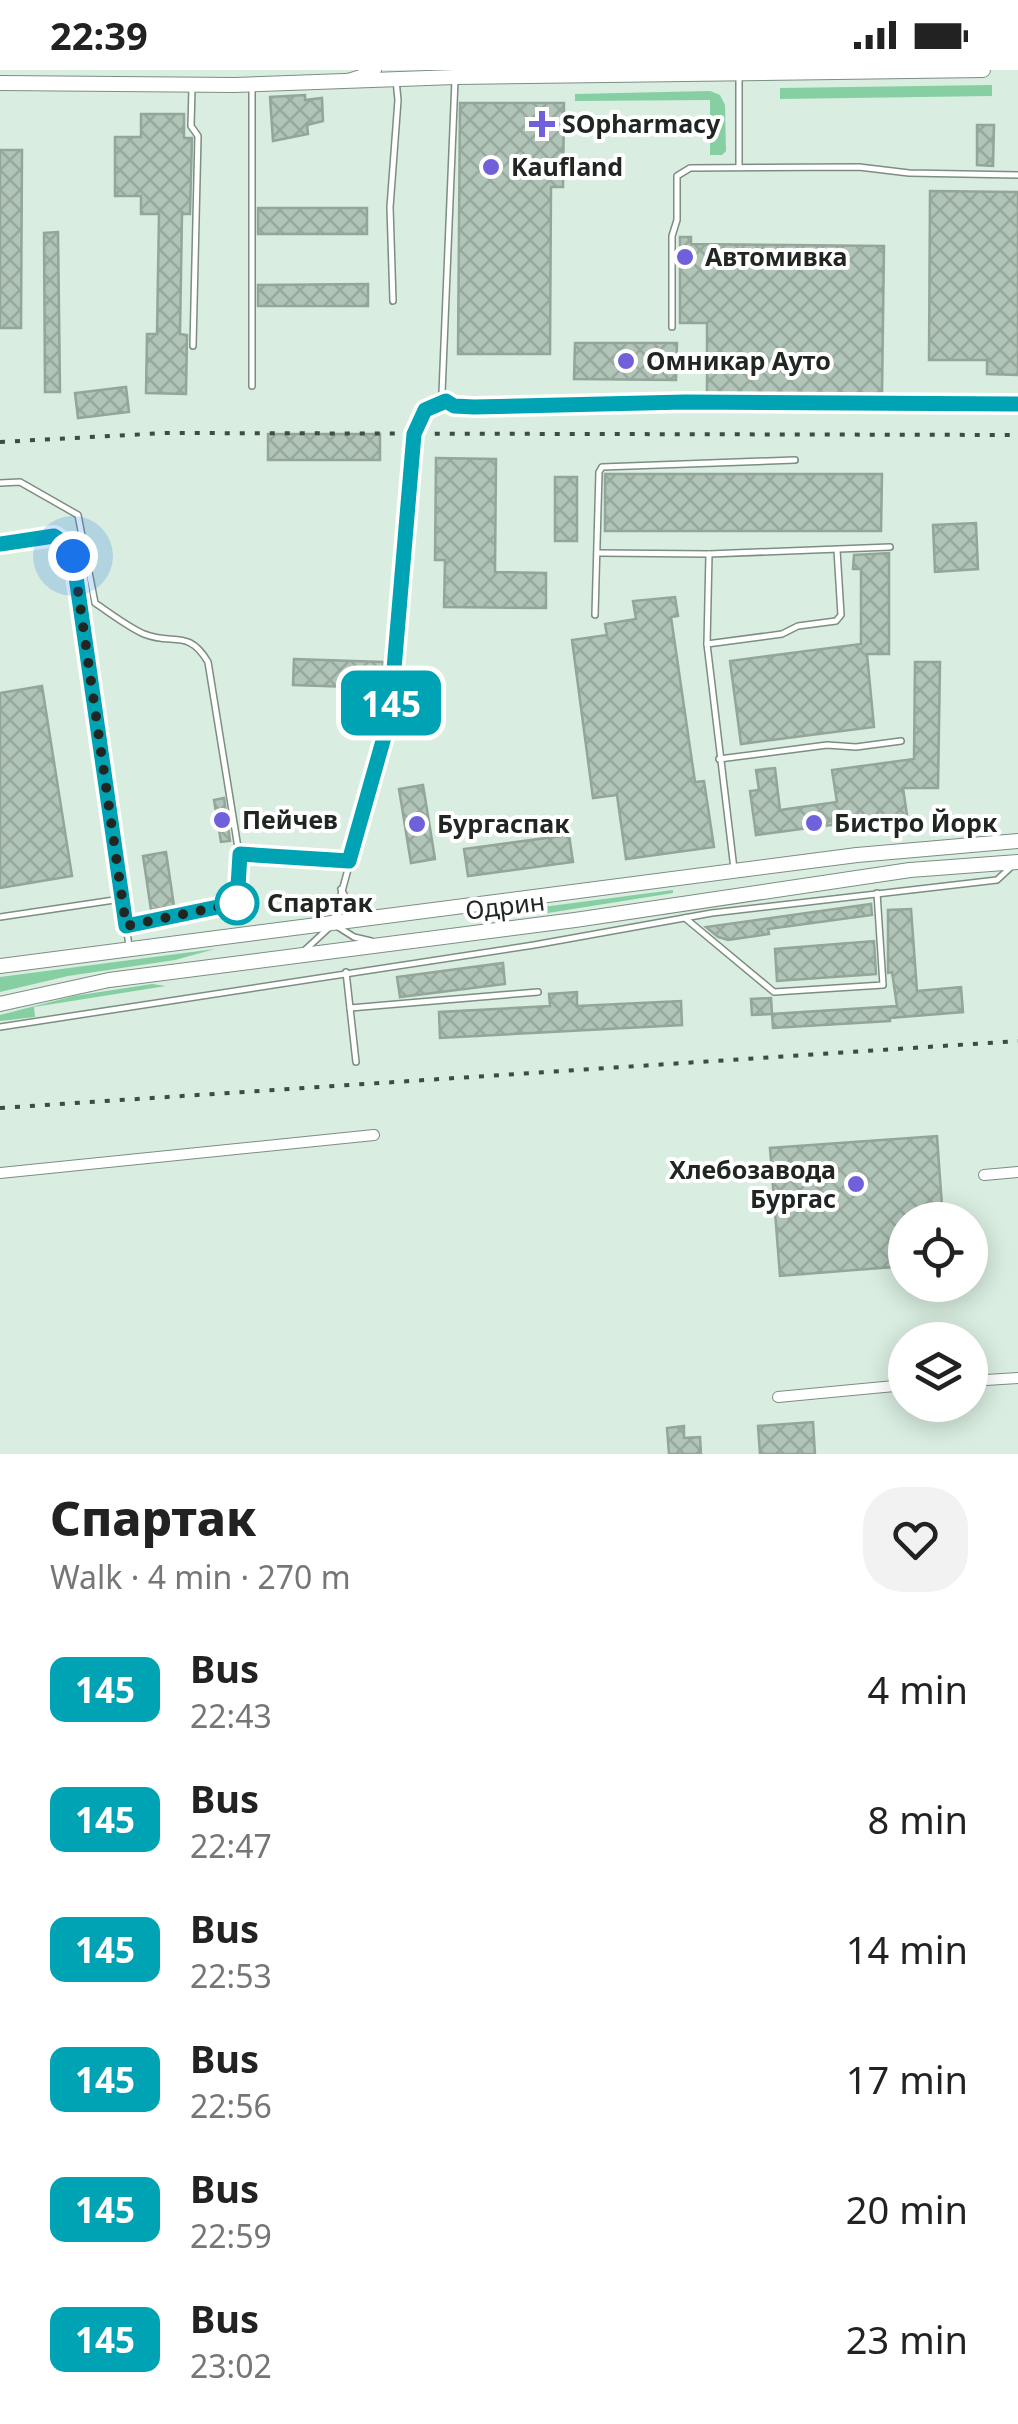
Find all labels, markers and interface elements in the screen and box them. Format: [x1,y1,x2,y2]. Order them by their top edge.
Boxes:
text: 22:39 [50,9,148,61]
place label: SOpharmacy [562,106,721,140]
marker: SOpharmacy [531,113,553,135]
place label: Kaufland [511,149,623,183]
marker: Kaufland [480,156,502,178]
place label: Автомивка [705,239,847,273]
marker: Автомивка [674,246,696,268]
place label: Омникар Ауто [646,343,831,377]
marker: Омникар Ауто [615,350,637,372]
your location [48,531,98,581]
line badge: 145 [334,670,448,736]
text: 145 [361,680,421,727]
place label: Пейчев [242,802,338,836]
place label: Бистро Йорк [834,805,998,839]
place label: Бургаспак [437,806,570,840]
marker: Пейчев [211,809,233,831]
marker: Бистро Йорк [803,812,825,834]
marker: Бургаспак [406,813,428,835]
marker: Спартак [216,882,258,924]
street label: Одрин [463,883,547,927]
place label: Спартак [267,885,373,919]
place label: Хлебозавода Бургас [669,1152,836,1215]
marker: Хлебозавода Бургас [845,1173,867,1195]
map controls [888,1202,988,1422]
button: locate [888,1202,988,1302]
button: layers [888,1322,988,1422]
text: Спартак [50,1485,256,1550]
button: heart [863,1487,968,1592]
text: Walk · 4 min · 270 m [50,1555,351,1598]
text: Bus [190,1642,259,1694]
text: 4 min [868,1663,968,1715]
text: 145 [75,1666,135,1713]
text: 22:43 [190,1694,272,1737]
text: Bus [190,1772,259,1824]
text: 8 min [868,1793,968,1845]
text: 145 [75,1796,135,1843]
text: 22:47 [190,1824,272,1867]
text: Bus [190,1902,259,1954]
text: 14 min [846,1923,968,1975]
text: 145 [75,1926,135,1973]
text: 22:53 [190,1954,272,1997]
text: Bus [190,2032,259,2084]
text: 17 min [846,2053,968,2105]
text: 145 [75,2056,135,2103]
text: 22:56 [190,2084,272,2127]
text: Bus [190,2162,259,2214]
text: 20 min [846,2183,968,2235]
text: 145 [75,2186,135,2233]
text: 22:59 [190,2214,272,2257]
text: Bus [190,2292,259,2344]
text: 23 min [846,2313,968,2365]
text: 145 [75,2316,135,2363]
text: 23:02 [190,2344,272,2387]

